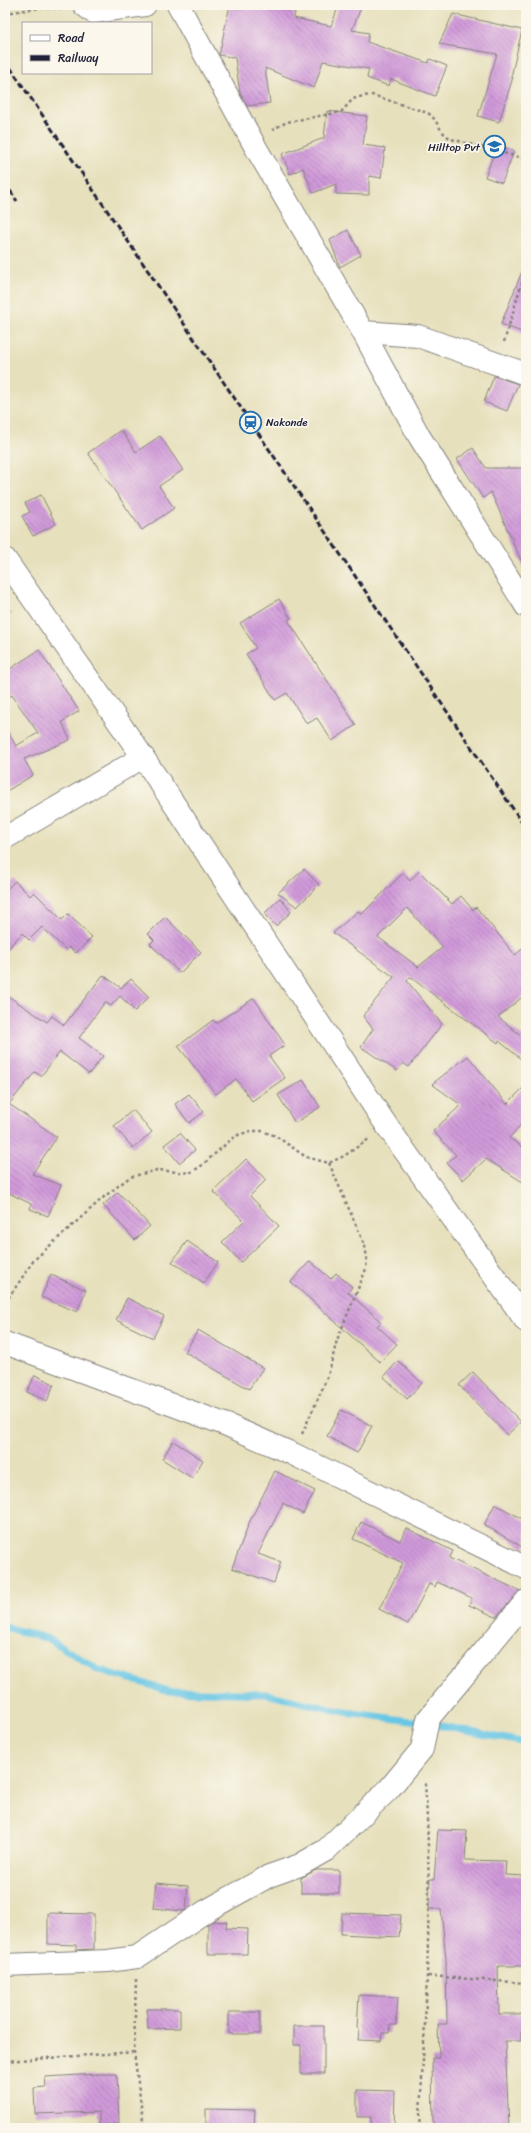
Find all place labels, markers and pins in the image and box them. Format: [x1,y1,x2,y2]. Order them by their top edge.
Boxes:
school or university icon: Hilltop Pvt [482,134,508,160]
place label: Hilltop Pvt [428,138,481,157]
station icon: Nakonde [237,409,263,435]
place label: Nakonde [266,413,308,432]

